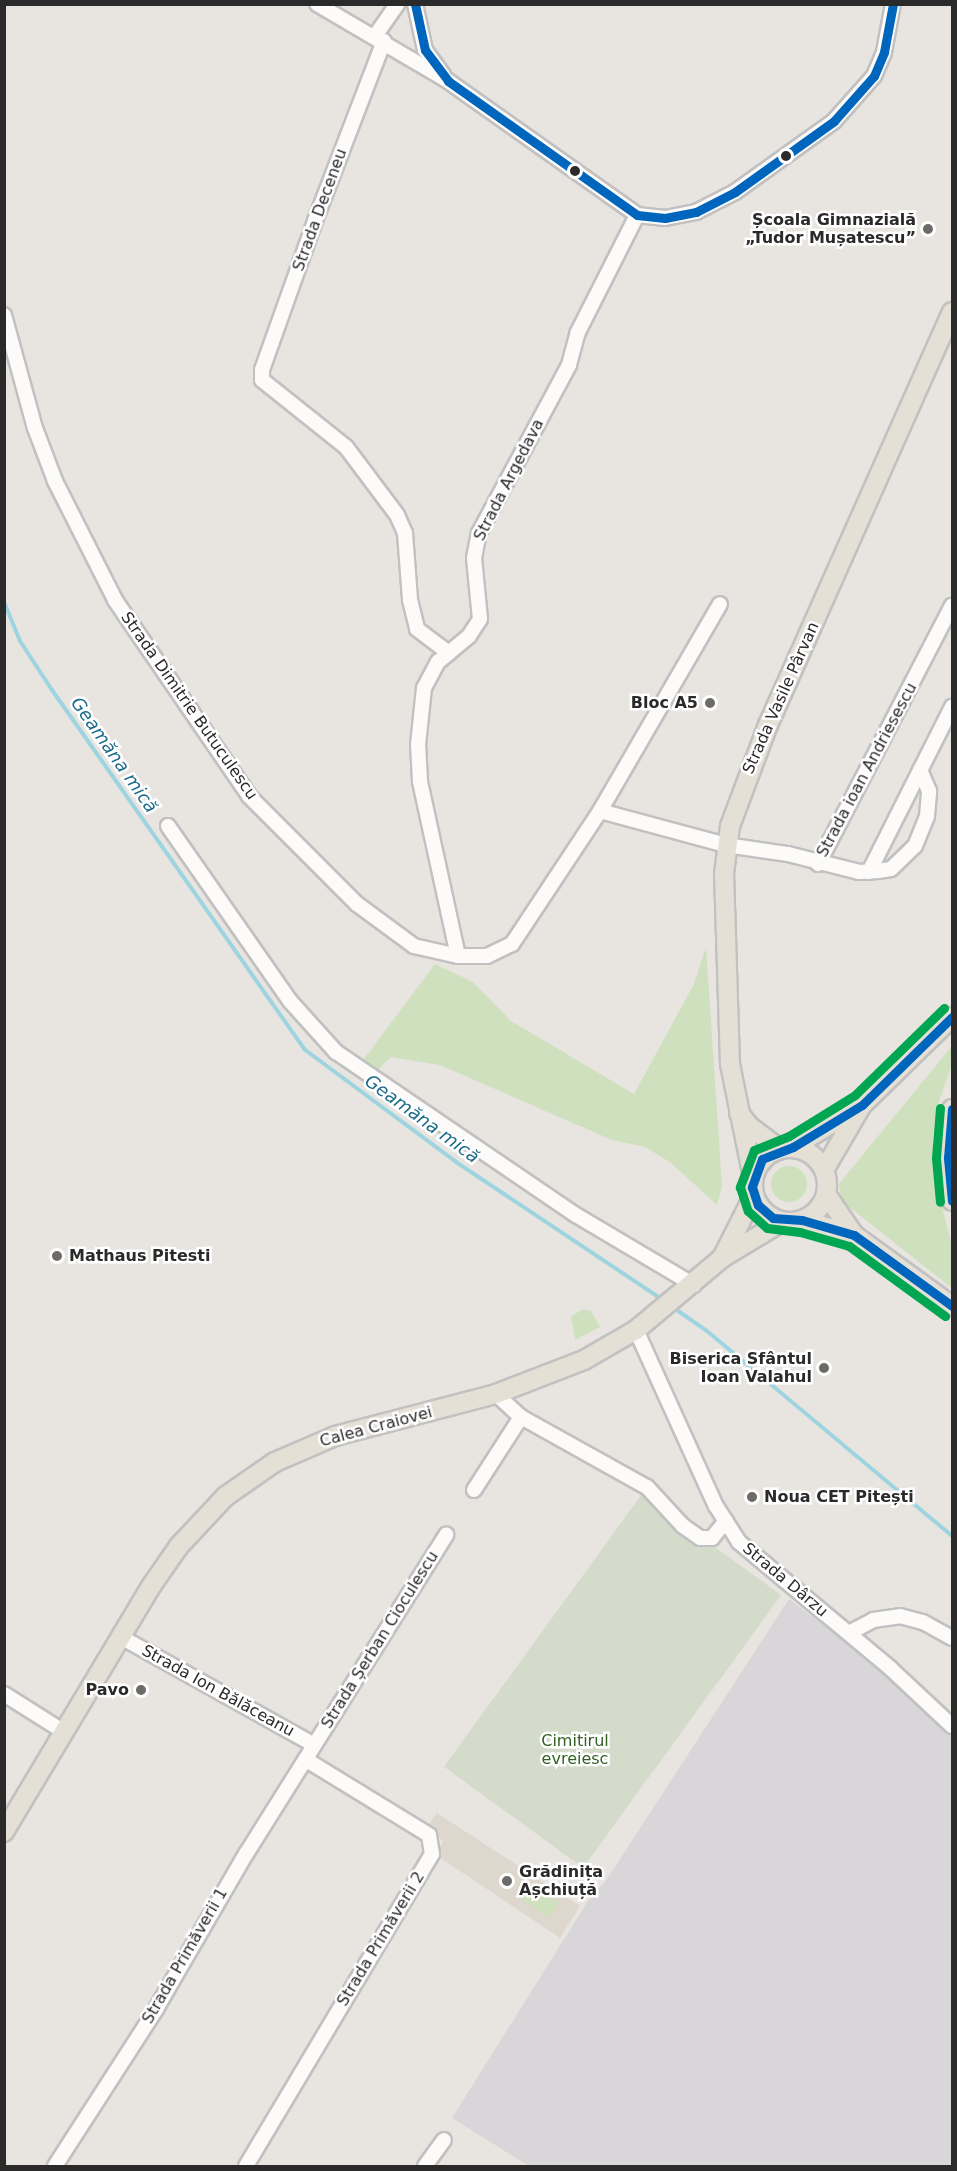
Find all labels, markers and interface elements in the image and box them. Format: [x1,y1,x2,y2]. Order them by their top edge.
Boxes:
street label: Strada Deceneu [289,146,351,274]
unlabelled marker [780,150,792,162]
unlabelled marker [569,165,581,177]
place label: Școala Gimnazială „Tudor Mușatescu” [745,210,916,248]
marker: Școala Gimnazială „Tudor Mușatescu” [921,222,935,236]
street label: Strada Argedava [470,416,548,544]
street label: Strada Dimitrie Butuculescu [117,608,261,804]
street label: Strada Vasile Pârvan [739,619,823,777]
street label: Strada ioan Andriesescu [813,680,921,860]
water label: Geamăna mică [66,693,162,817]
place label: Bloc A5 [631,693,698,713]
marker: Bloc A5 [703,696,717,710]
water label: Geamăna mică [361,1070,483,1168]
place label: Mathaus Pitesti [69,1246,210,1266]
marker: Mathaus Pitesti [50,1249,64,1263]
place label: Biserica Sfântul Ioan Valahul [670,1349,812,1387]
marker: Biserica Sfântul Ioan Valahul [817,1361,831,1375]
street label: Calea Craiovei [318,1403,434,1451]
place label: Noua CET Pitești [764,1487,914,1507]
marker: Noua CET Pitești [745,1490,759,1504]
street label: Strada Dârzu [739,1539,831,1621]
street label: Strada Șerban Cioculescu [317,1548,443,1732]
street label: Strada Ion Bălăceanu [138,1641,298,1741]
place label: Pavo [85,1680,129,1700]
marker: Pavo [134,1683,148,1697]
park label: Cimitirul evreiesc [541,1731,609,1769]
place label: Grădinița Așchiuță [519,1862,603,1900]
street label: Strada Primăverii 2 [333,1868,429,2010]
marker: Grădinița Așchiuță [500,1874,514,1888]
street label: Strada Primăverii 1 [138,1885,232,2027]

